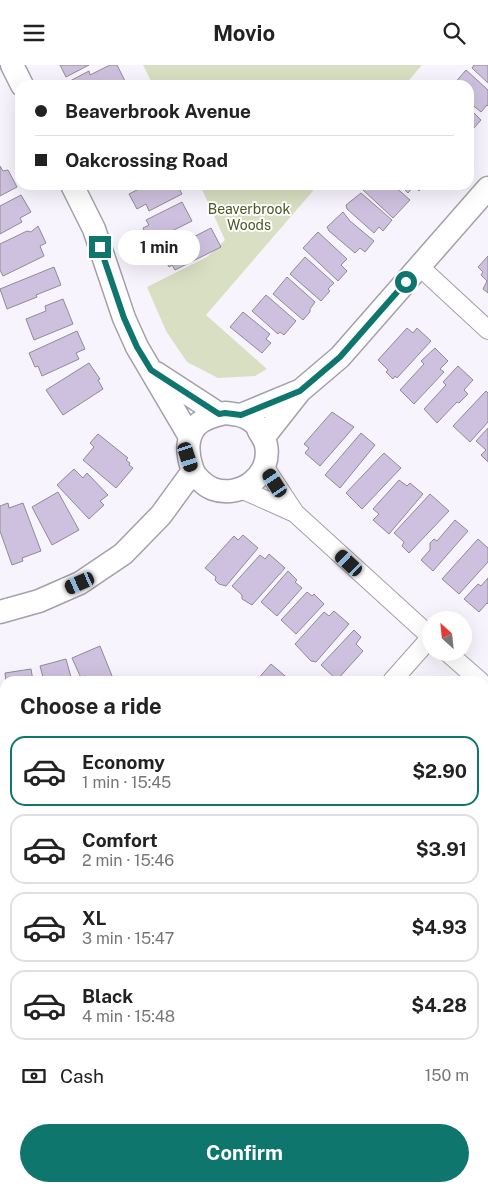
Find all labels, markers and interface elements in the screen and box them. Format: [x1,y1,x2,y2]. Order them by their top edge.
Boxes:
icon: menu [20,19,48,47]
icon: search [440,19,468,47]
text: Movio [213,20,275,46]
text: Beaverbrook Avenue [65,100,251,122]
text: Oakcrossing Road [65,149,228,171]
park label: Beaverbrook Woods [208,201,290,233]
callout: 1 min [118,229,200,265]
route end [89,236,111,258]
text: 1 min [140,238,178,257]
route start [395,271,417,293]
car [176,440,199,474]
car [260,466,289,500]
car [332,547,365,579]
car [63,570,96,596]
north arrow [422,611,472,661]
map controls [422,611,472,661]
text: Choose a ride [20,693,162,719]
icon: car [22,749,67,794]
text: Economy [82,751,165,773]
text: $2.90 [412,760,467,782]
text: 1 min · 15:45 [82,773,171,792]
icon: car [22,827,67,872]
text: Comfort [82,829,158,851]
text: $3.91 [416,838,467,860]
text: 2 min · 15:46 [82,851,174,870]
icon: car [22,905,67,950]
text: XL [82,907,107,929]
text: $4.93 [411,916,467,938]
text: 3 min · 15:47 [82,929,174,948]
icon: car [22,983,67,1028]
text: Black [82,985,133,1007]
text: $4.28 [411,994,467,1016]
text: 4 min · 15:48 [82,1007,175,1026]
icon: cash [20,1062,48,1090]
text: Cash [60,1065,104,1087]
text: 150 m [425,1066,469,1085]
button: Confirm [20,1124,469,1182]

